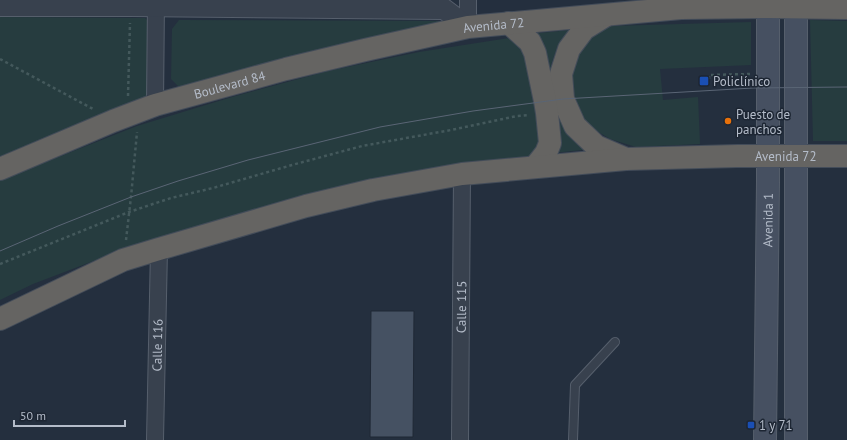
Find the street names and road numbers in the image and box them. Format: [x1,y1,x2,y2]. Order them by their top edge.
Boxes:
street label: Avenida 72 [461,14,525,37]
street label: Boulevard 84 [192,67,267,103]
street label: Avenida 72 [755,148,817,165]
street label: Avenida 1 [759,193,777,247]
street label: Calle 115 [453,281,470,333]
street label: Calle 116 [148,319,167,372]

